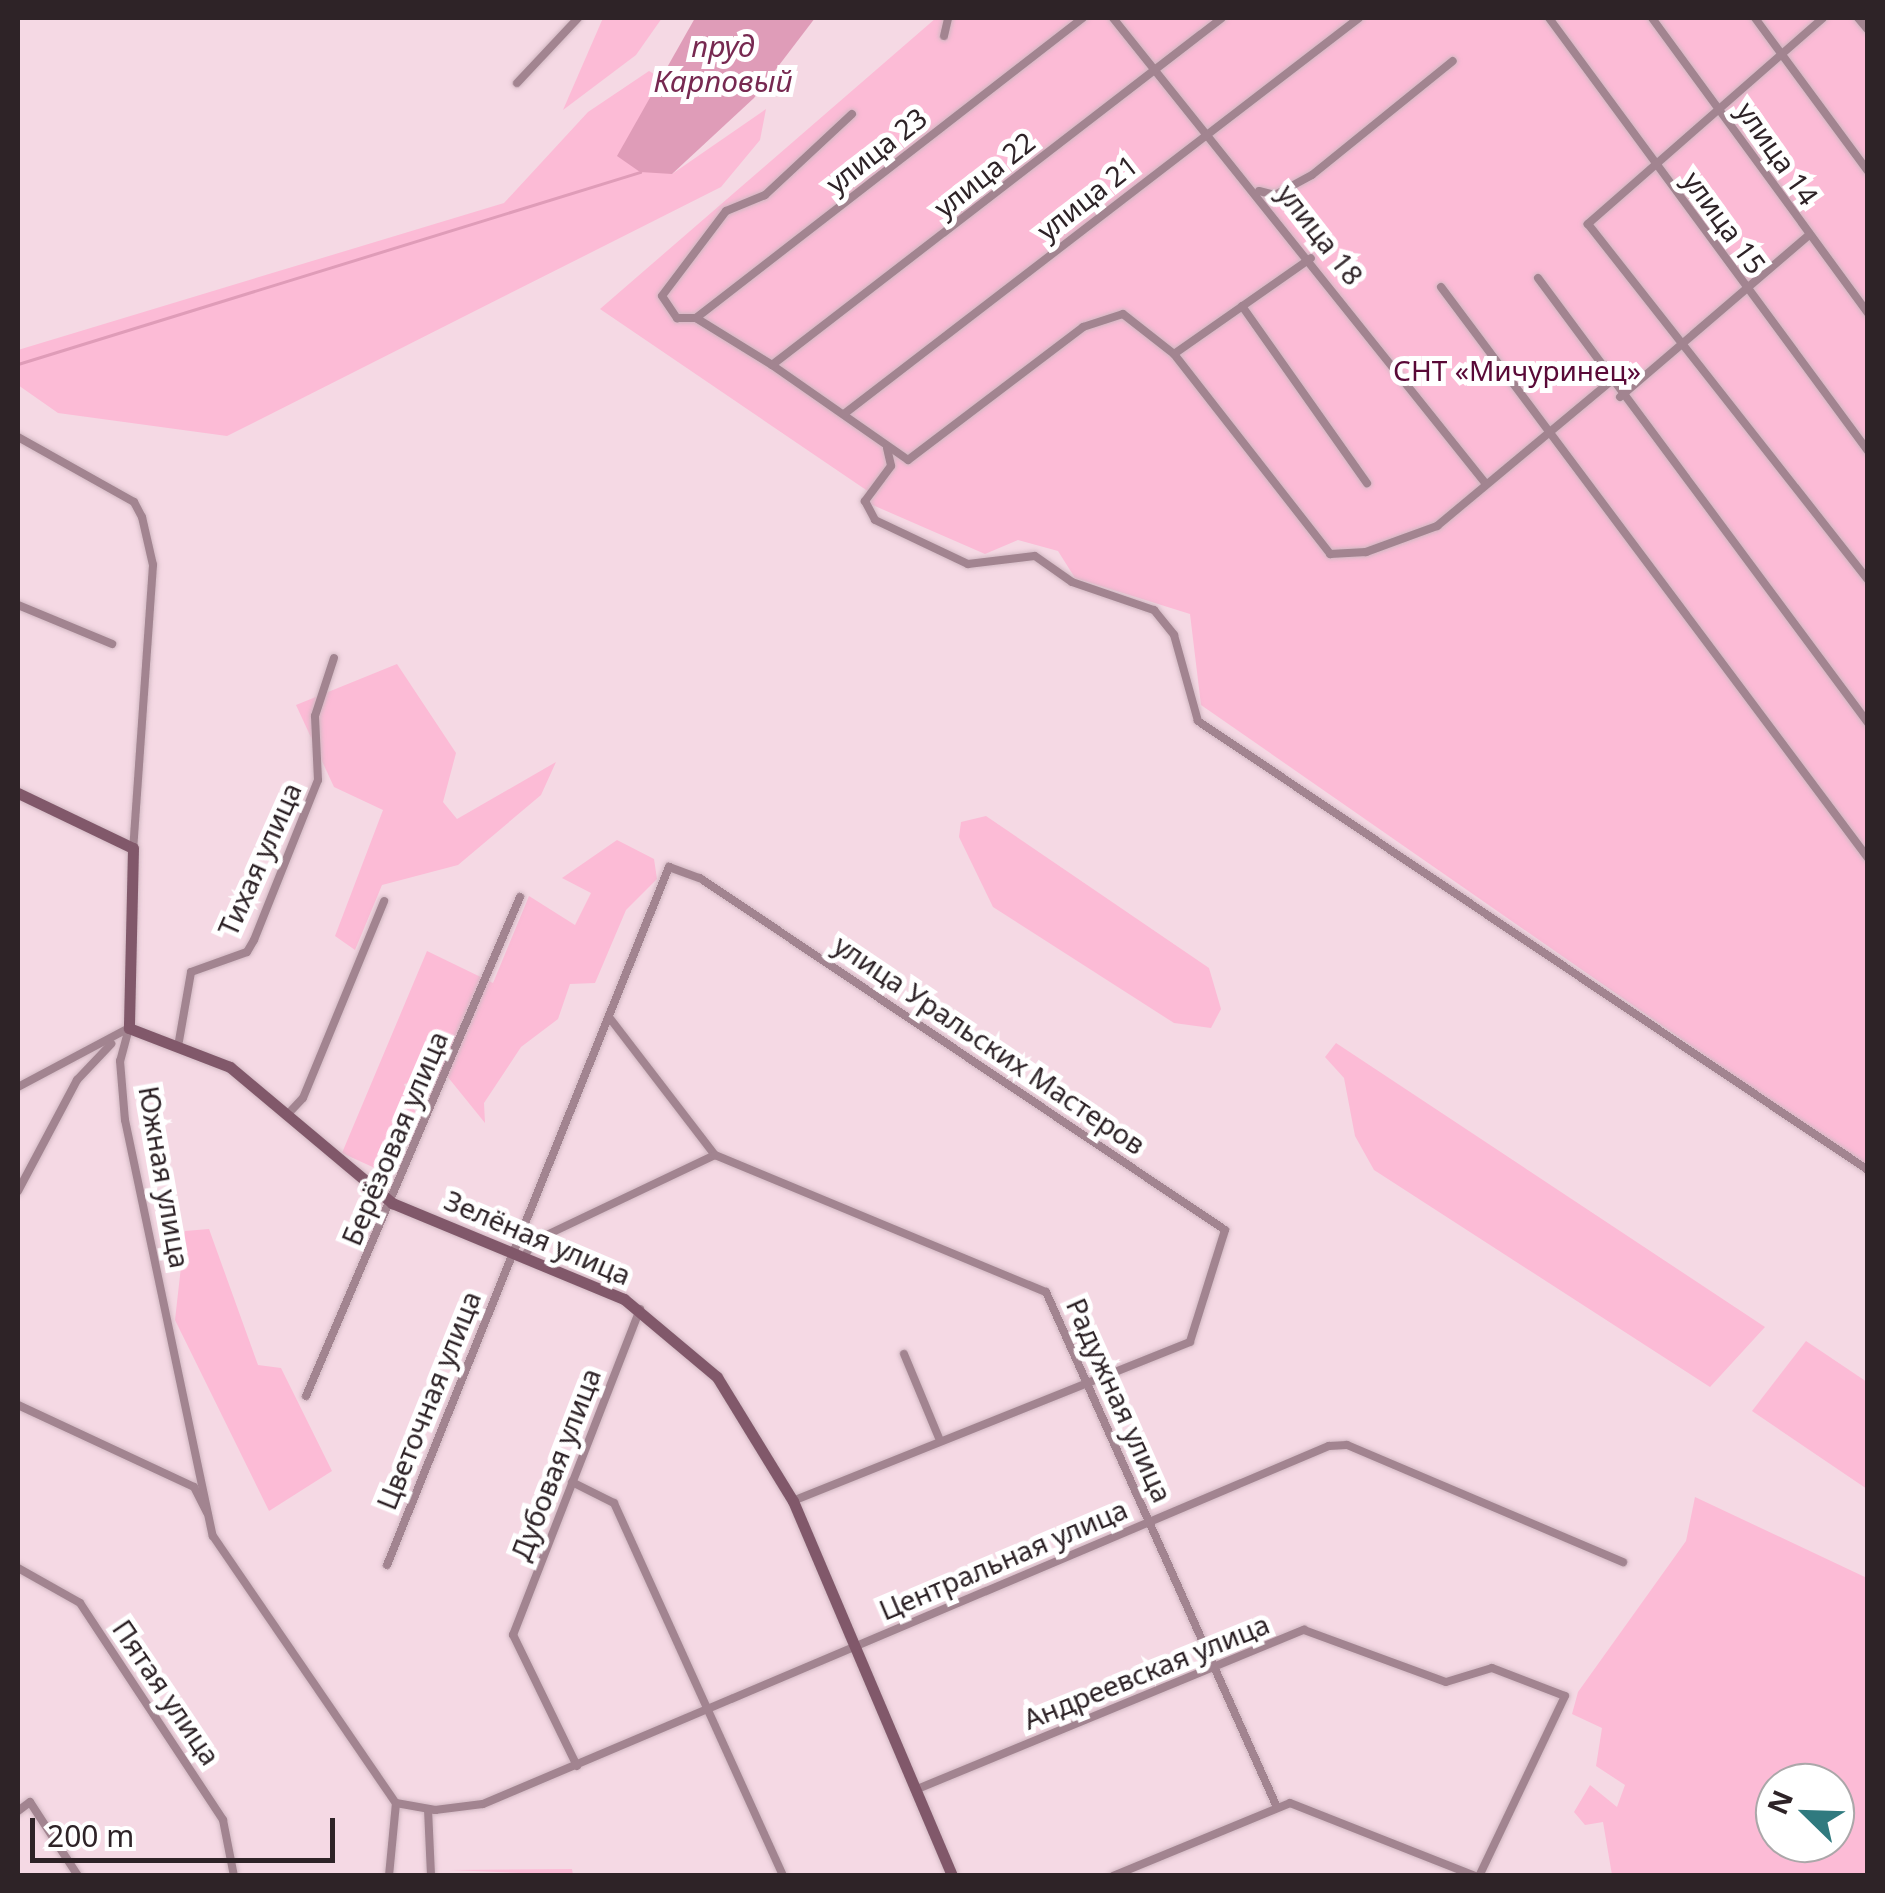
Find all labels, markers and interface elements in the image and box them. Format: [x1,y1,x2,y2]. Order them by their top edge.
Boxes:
water label: пруд Карповый [653,28,793,98]
street label: улица 14 [1730,95,1826,211]
street label: улица 23 [819,100,933,200]
street label: улица 22 [927,124,1041,224]
street label: улица 21 [1030,147,1144,247]
street label: улица 15 [1677,164,1773,280]
street label: улица 18 [1271,177,1371,291]
park label: СНТ «Мичуринец» [1393,353,1641,387]
street label: Тихая улица [210,777,308,941]
street label: улица Уральских Мастеров [828,927,1152,1161]
street label: Берёзовая улица [334,1026,454,1250]
street label: Южная улица [132,1083,198,1271]
street label: Зелёная улица [440,1183,636,1291]
street label: Цветочная улица [369,1286,487,1514]
street label: Радужная улица [1060,1293,1180,1507]
street label: Дубовая улица [503,1363,607,1565]
street label: Центральная улица [874,1492,1132,1626]
street label: Андреевская улица [1018,1606,1274,1736]
street label: Пятая улица [106,1613,228,1771]
north arrow [1755,1763,1855,1863]
text: N [1757,1784,1801,1820]
scale bar [35,1798,340,1860]
text: 200 m [47,1815,134,1856]

